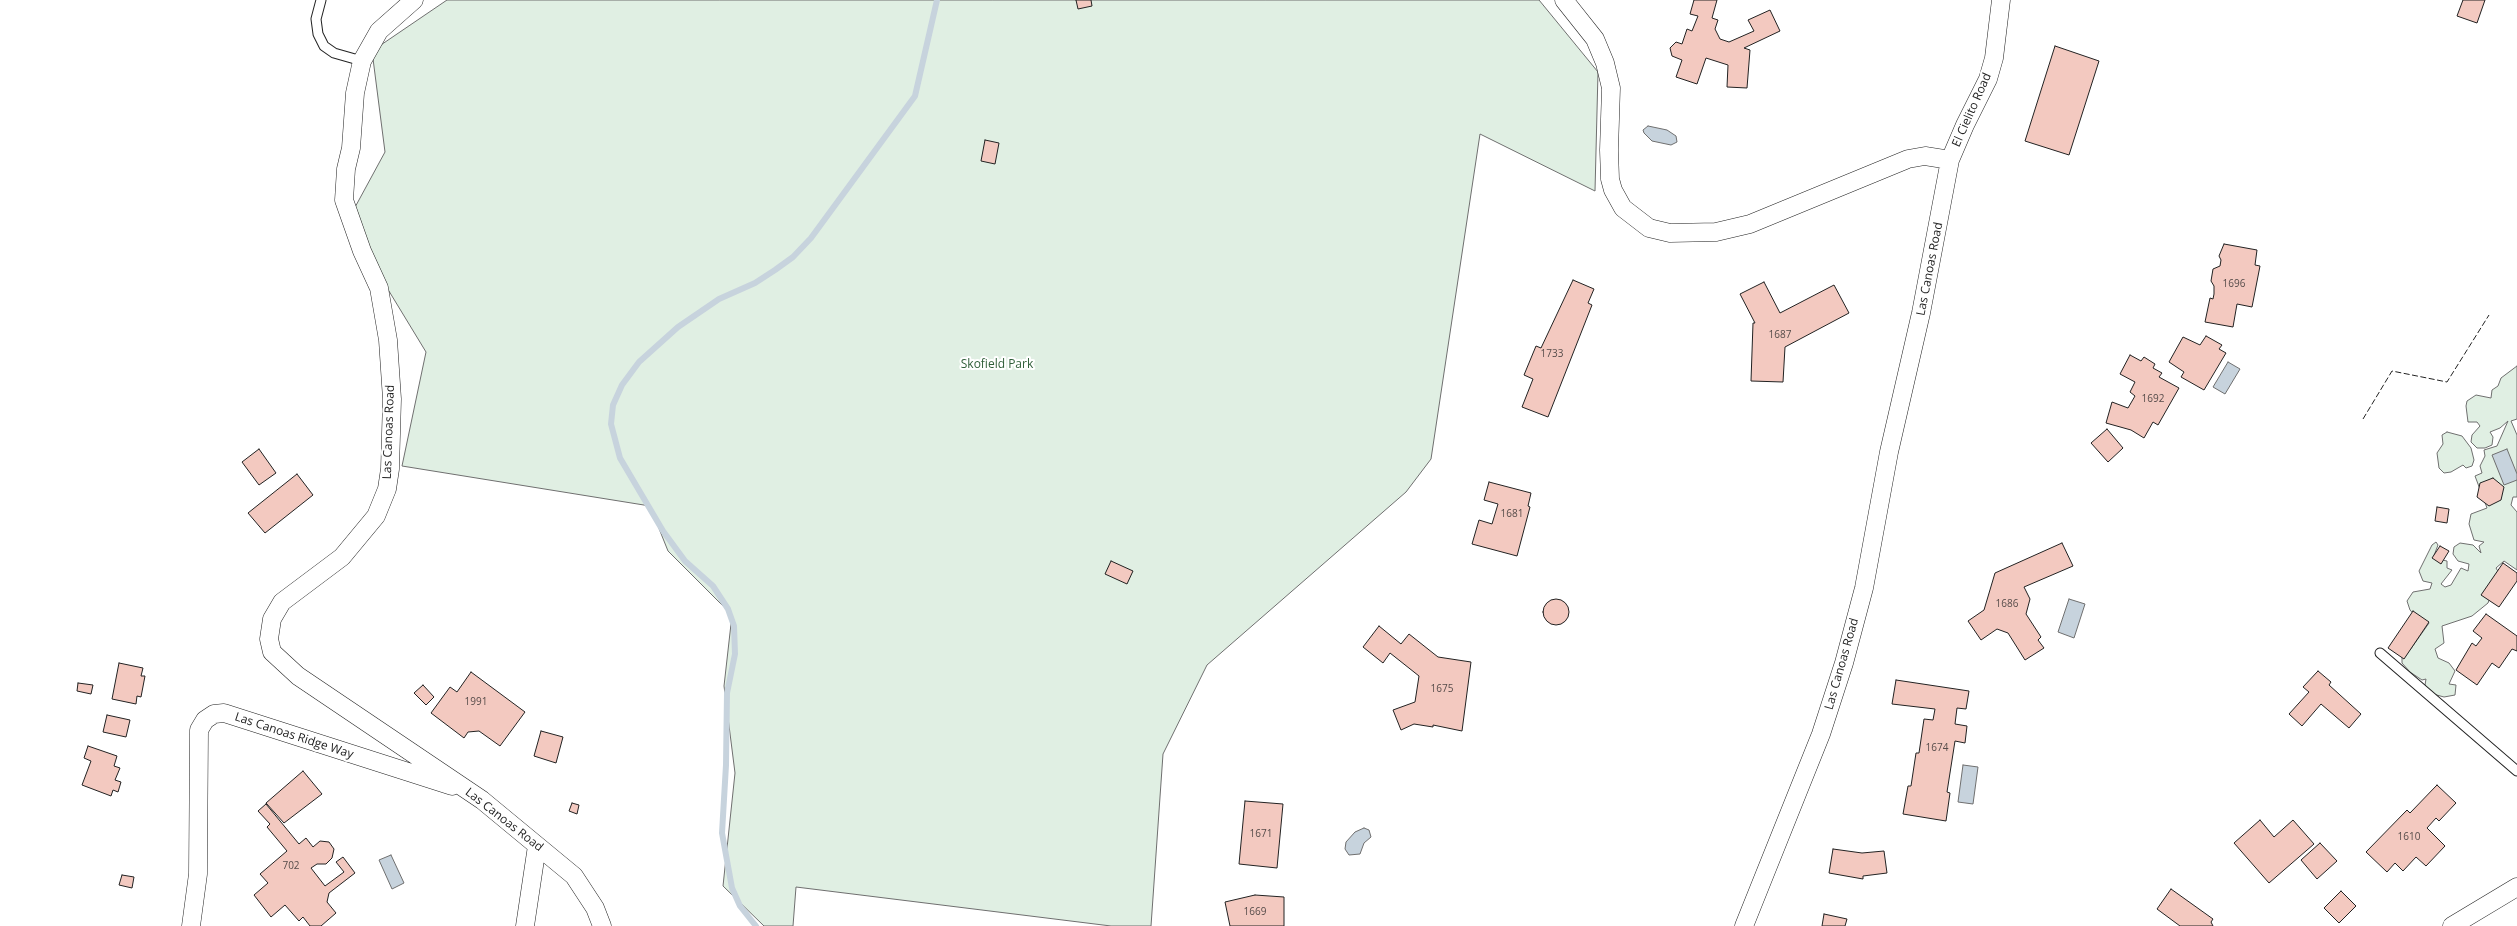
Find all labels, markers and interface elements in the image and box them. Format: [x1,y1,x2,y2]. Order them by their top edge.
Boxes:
street label: El Cielito Road [1949,71,1995,149]
street label: Las Canoas Road [1914,221,1946,317]
house number: 1696 [2223,278,2245,290]
house number: 1687 [1769,329,1791,341]
house number: 1733 [1541,348,1563,360]
park label: Skofield Park [961,358,1033,372]
street label: Las Canoas Road [380,384,398,480]
house number: 1692 [2142,393,2164,405]
house number: 1681 [1501,508,1523,520]
house number: 1686 [1996,598,2018,610]
street label: Las Canoas Road [1822,616,1862,712]
house number: 1675 [1431,683,1453,695]
house number: 1991 [465,696,487,708]
street label: Las Canoas Ridge Way [233,710,355,762]
house number: 1674 [1926,742,1948,754]
street label: Las Canoas Road [462,785,546,855]
house number: 1671 [1250,828,1272,840]
house number: 1610 [2398,831,2420,843]
house number: 702 [282,860,300,872]
house number: 1669 [1244,906,1266,918]

